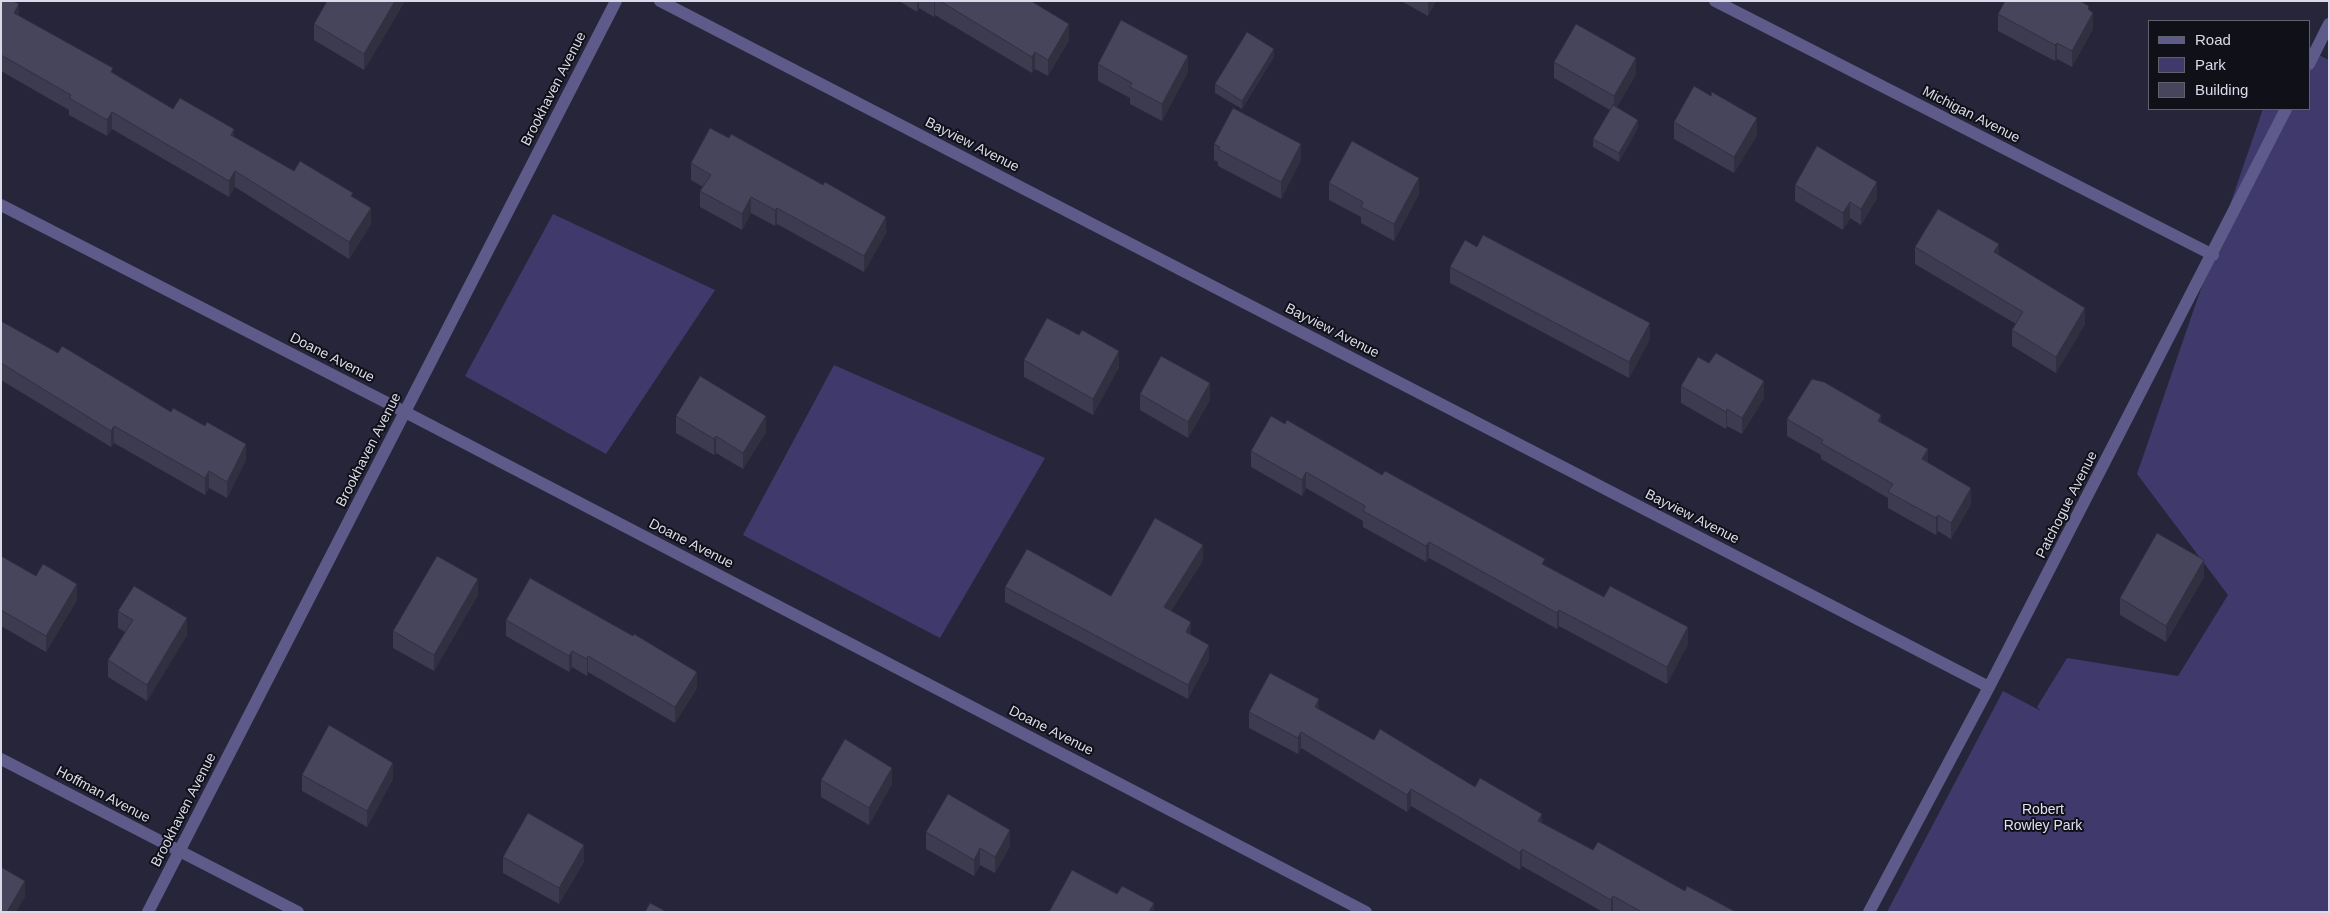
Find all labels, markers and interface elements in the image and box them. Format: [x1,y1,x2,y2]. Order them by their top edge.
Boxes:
legend [2148,20,2310,110]
street label: Brookhaven Avenue [518,29,590,149]
text: Road [2195,31,2231,48]
text: Park [2195,56,2226,73]
text: Building [2195,81,2248,98]
street label: Michigan Avenue [1919,83,2023,147]
street label: Bayview Avenue [922,114,1022,176]
street label: Bayview Avenue [1282,300,1382,362]
street label: Doane Avenue [287,330,377,386]
street label: Brookhaven Avenue [333,390,405,510]
street label: Patchogue Avenue [2033,449,2101,561]
street label: Bayview Avenue [1642,486,1742,548]
street label: Doane Avenue [646,516,736,572]
street label: Doane Avenue [1006,703,1096,759]
street label: Brookhaven Avenue [148,750,220,870]
street label: Hoffman Avenue [53,763,153,827]
park label: Robert Rowley Park [2004,802,2082,834]

